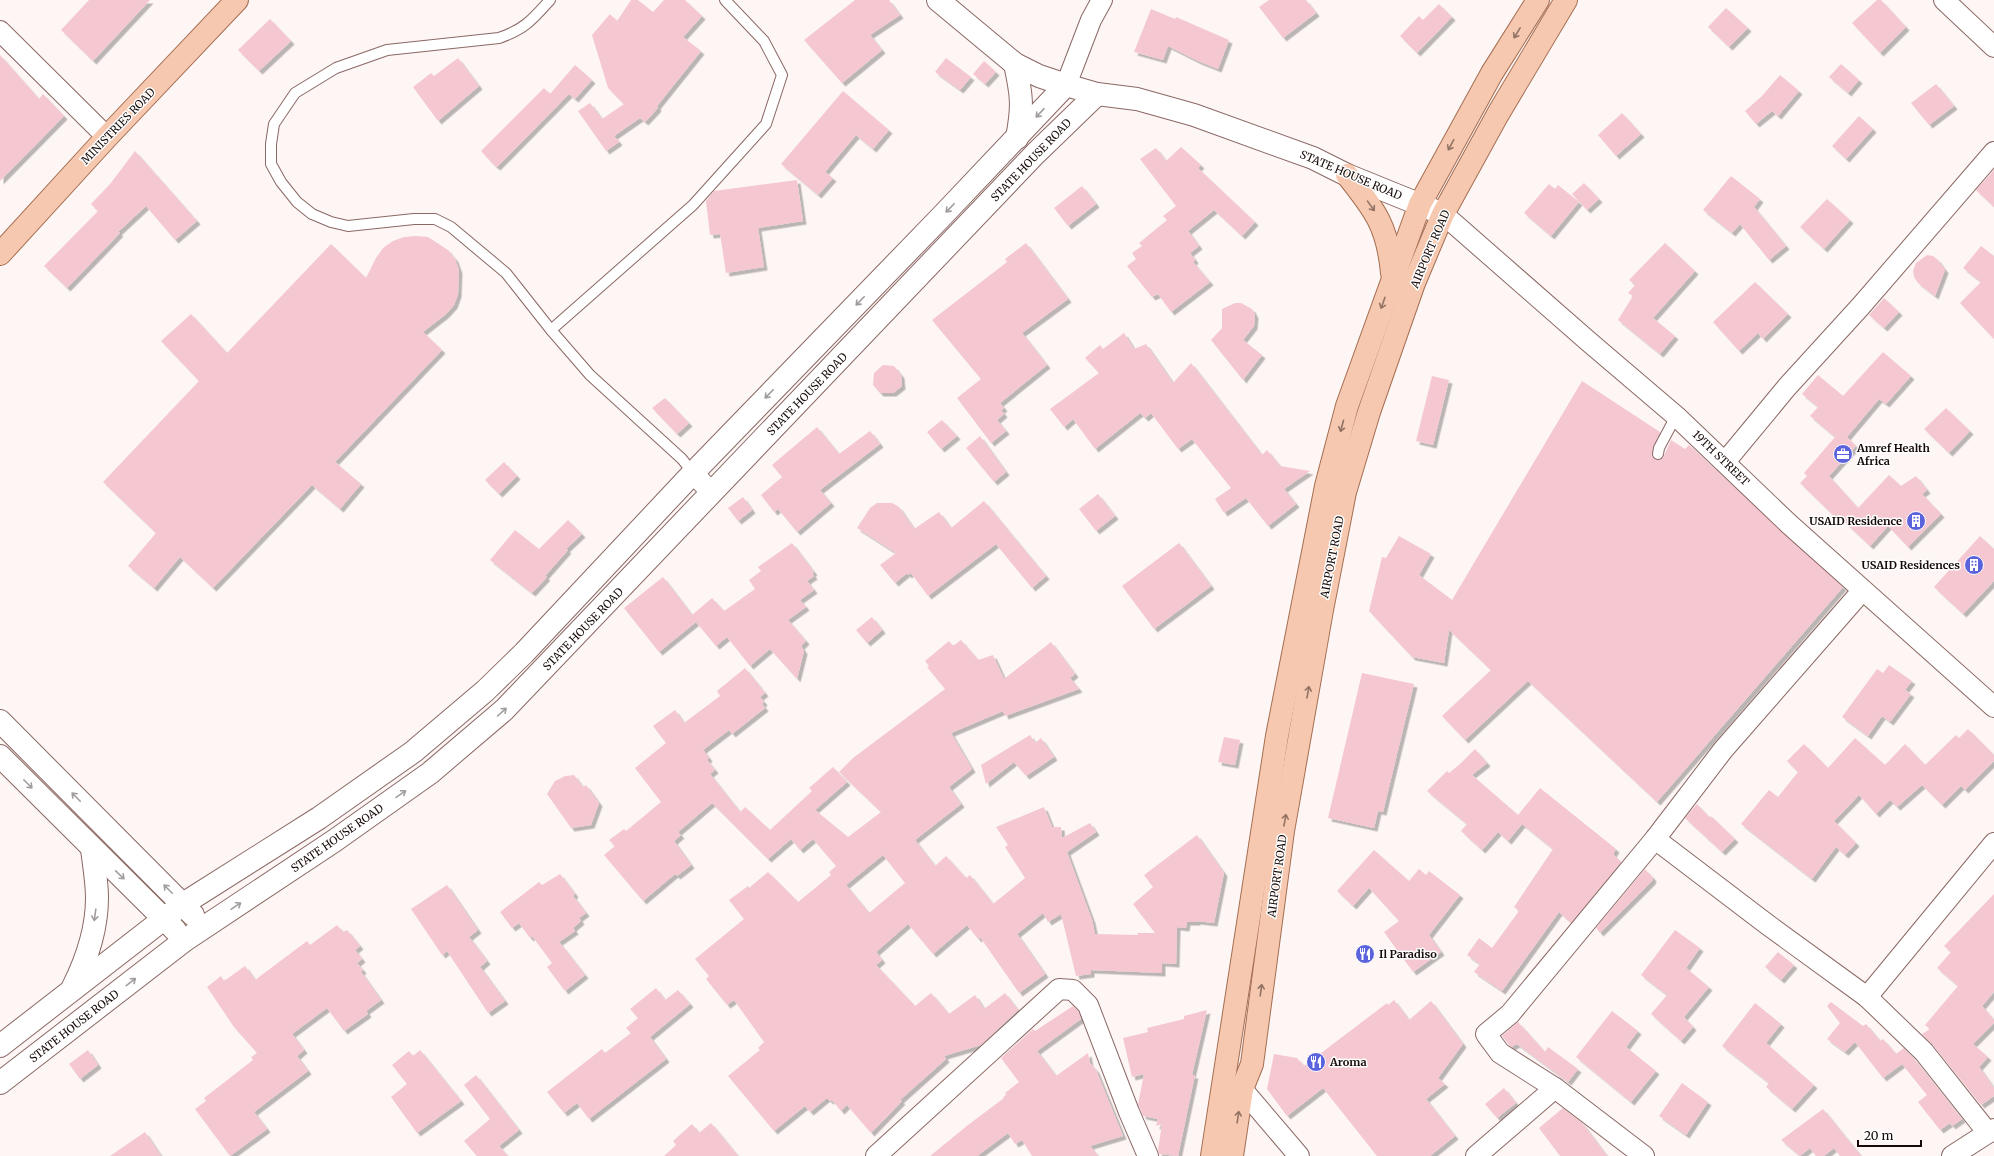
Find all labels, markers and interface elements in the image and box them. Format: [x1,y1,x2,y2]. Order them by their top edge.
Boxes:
one-way arrow [1512,27,1520,39]
street label: MINISTRIES ROAD [78,85,158,167]
one-way arrow [1035,108,1044,119]
street label: STATE HOUSE ROAD [988,116,1074,204]
one-way arrow [1447,139,1455,151]
street label: STATE HOUSE ROAD [1298,147,1404,203]
one-way arrow [1367,200,1375,211]
one-way arrow [945,203,955,213]
street label: AIRPORT ROAD [1407,208,1453,291]
one-way arrow [855,296,864,306]
one-way arrow [1379,296,1386,309]
street label: STATE HOUSE ROAD [764,350,850,438]
one-way arrow [764,389,774,399]
one-way arrow [1337,419,1345,432]
street label: 19TH STREET [1690,427,1753,489]
place label: Amref Health Africa [1856,441,1930,468]
office icon: Amref Health Africa [1832,443,1854,465]
building icon: USAID Residence [1905,510,1927,532]
place label: USAID Residence [1809,514,1902,528]
street label: AIRPORT ROAD [1317,515,1347,600]
building icon: USAID Residences [1963,554,1985,576]
place label: USAID Residences [1862,558,1960,572]
street label: STATE HOUSE ROAD [540,585,626,673]
one-way arrow [1304,686,1312,699]
one-way arrow [497,707,507,716]
one-way arrow [23,779,32,789]
one-way arrow [396,789,407,798]
one-way arrow [71,792,81,802]
street label: STATE HOUSE ROAD [288,801,386,875]
one-way arrow [1281,814,1289,827]
street label: AIRPORT ROAD [1264,834,1290,919]
one-way arrow [115,871,125,880]
one-way arrow [163,884,173,894]
one-way arrow [230,902,241,910]
one-way arrow [91,908,99,921]
restaurant icon: Il Paradiso [1354,943,1376,965]
place label: Il Paradiso [1379,947,1437,961]
one-way arrow [125,978,136,987]
one-way arrow [1258,984,1265,997]
street label: STATE HOUSE ROAD [26,987,122,1065]
restaurant icon: Aroma [1305,1051,1327,1073]
place label: Aroma [1329,1055,1367,1069]
one-way arrow [1234,1111,1242,1124]
scale bar [1858,1122,1921,1148]
text: 20 m [1864,1128,1893,1143]

